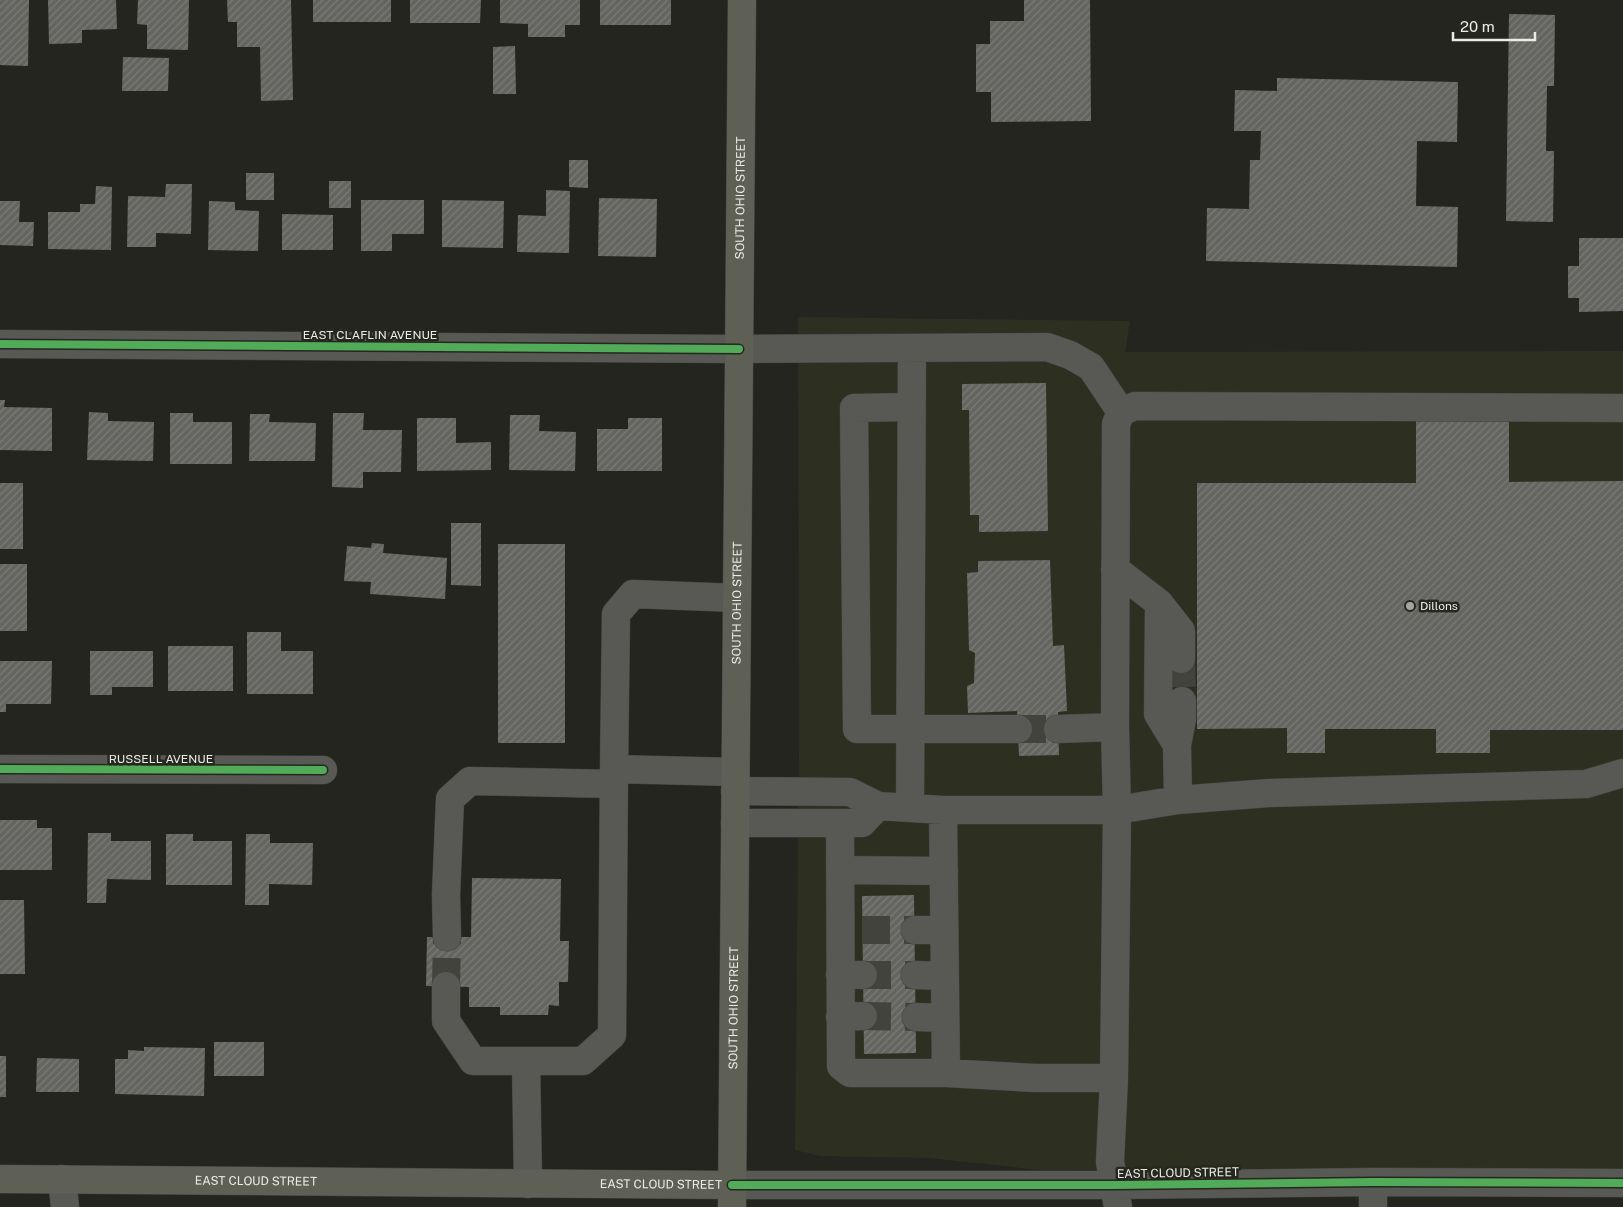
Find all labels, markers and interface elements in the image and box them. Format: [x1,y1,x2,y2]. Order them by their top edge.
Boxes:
scale bar [1453,10,1536,42]
text: 20 m [1460,18,1495,35]
street label: SOUTH OHIO STREET [733,137,748,259]
street label: EAST CLAFLIN AVENUE [303,328,437,342]
street label: SOUTH OHIO STREET [729,542,745,664]
place label: Dillons [1420,599,1458,613]
marker: Dillons [1404,600,1416,612]
street label: RUSSELL AVENUE [109,752,213,766]
street label: SOUTH OHIO STREET [726,947,741,1069]
street label: EAST CLOUD STREET [1117,1165,1239,1181]
street label: EAST CLOUD STREET [195,1174,317,1189]
street label: EAST CLOUD STREET [600,1177,722,1192]

